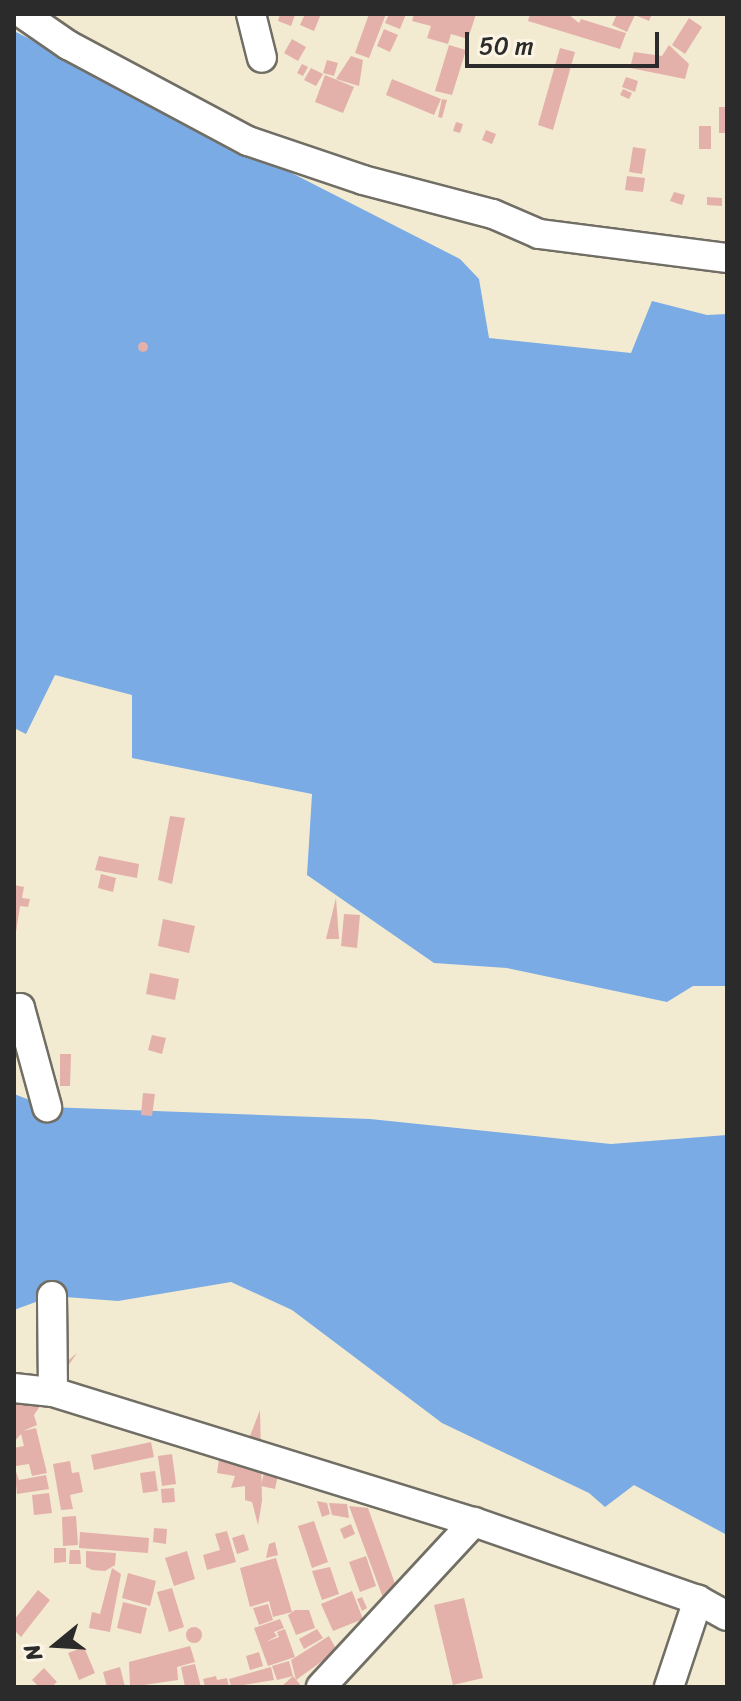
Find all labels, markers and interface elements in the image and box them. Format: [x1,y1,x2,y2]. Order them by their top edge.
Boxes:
scale bar [469,16,663,66]
text: 50 m [479,25,534,67]
north arrow [16,1605,96,1685]
text: N [12,1639,54,1666]

